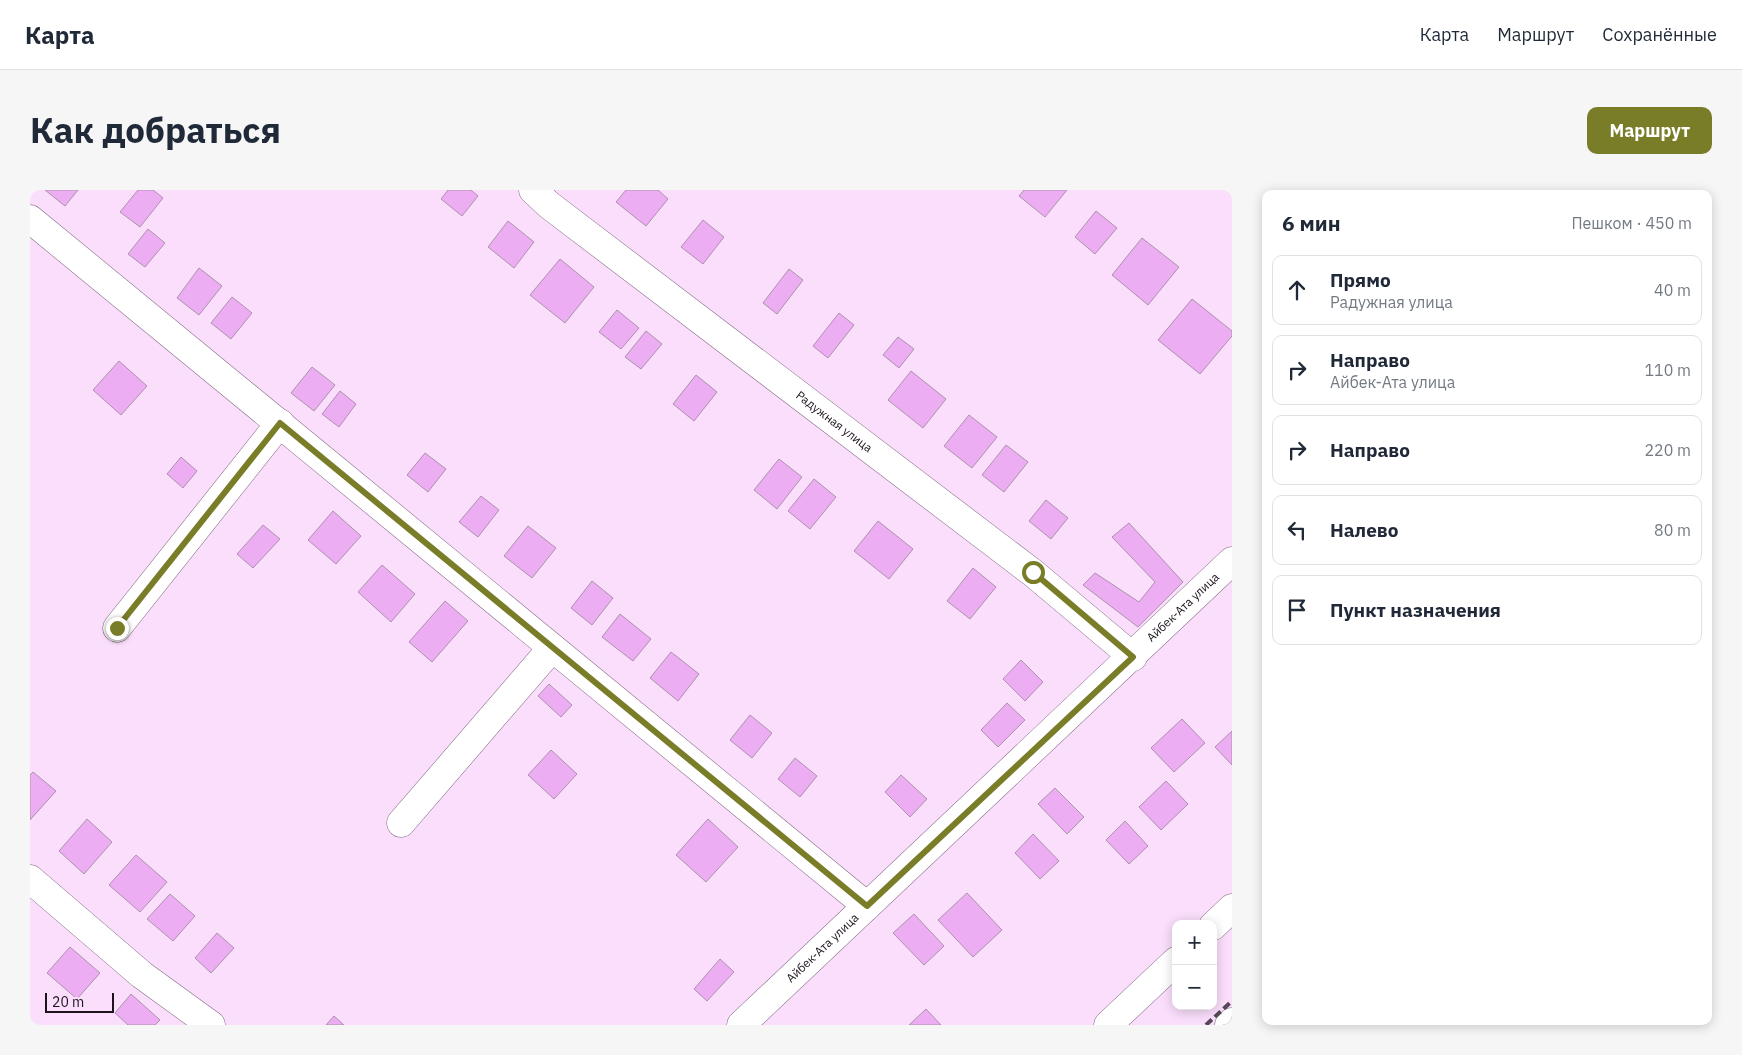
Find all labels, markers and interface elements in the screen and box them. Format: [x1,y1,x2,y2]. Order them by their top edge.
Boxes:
text: Карта [25,19,95,51]
text: Карта [1420,23,1469,46]
text: Маршрут [1497,23,1574,46]
text: Сохранённые [1602,23,1717,46]
text: Как добраться [30,107,281,153]
button: Маршрут [1587,107,1712,154]
text: 6 мин [1282,209,1341,237]
text: Пешком · 450 m [1571,213,1692,233]
text: Прямо [1330,268,1391,292]
icon: ahead [1283,276,1311,304]
text: 40 m [1654,280,1691,300]
text: Радужная улица [1330,292,1453,312]
text: Направо [1330,348,1410,372]
icon: right [1283,356,1311,384]
text: 110 m [1644,360,1691,380]
text: Айбек-Ата улица [1330,372,1455,392]
street label: Радужная улица [793,387,876,456]
icon: right [1283,436,1311,464]
text: Направо [1330,438,1410,462]
text: 220 m [1644,440,1691,460]
icon: left [1283,516,1311,544]
text: Налево [1330,518,1399,542]
text: 80 m [1654,520,1691,540]
route start [1022,561,1045,584]
street label: Айбек-Ата улица [1143,569,1222,645]
icon: arrive [1283,596,1311,624]
text: Пункт назначения [1330,598,1501,622]
route end [106,617,129,640]
street label: Айбек-Ата улица [783,910,862,985]
map controls [1172,920,1217,1010]
button: + [1172,920,1217,965]
button: − [1172,965,1217,1010]
scale bar [45,990,114,1013]
text: 20 m [52,993,84,1011]

